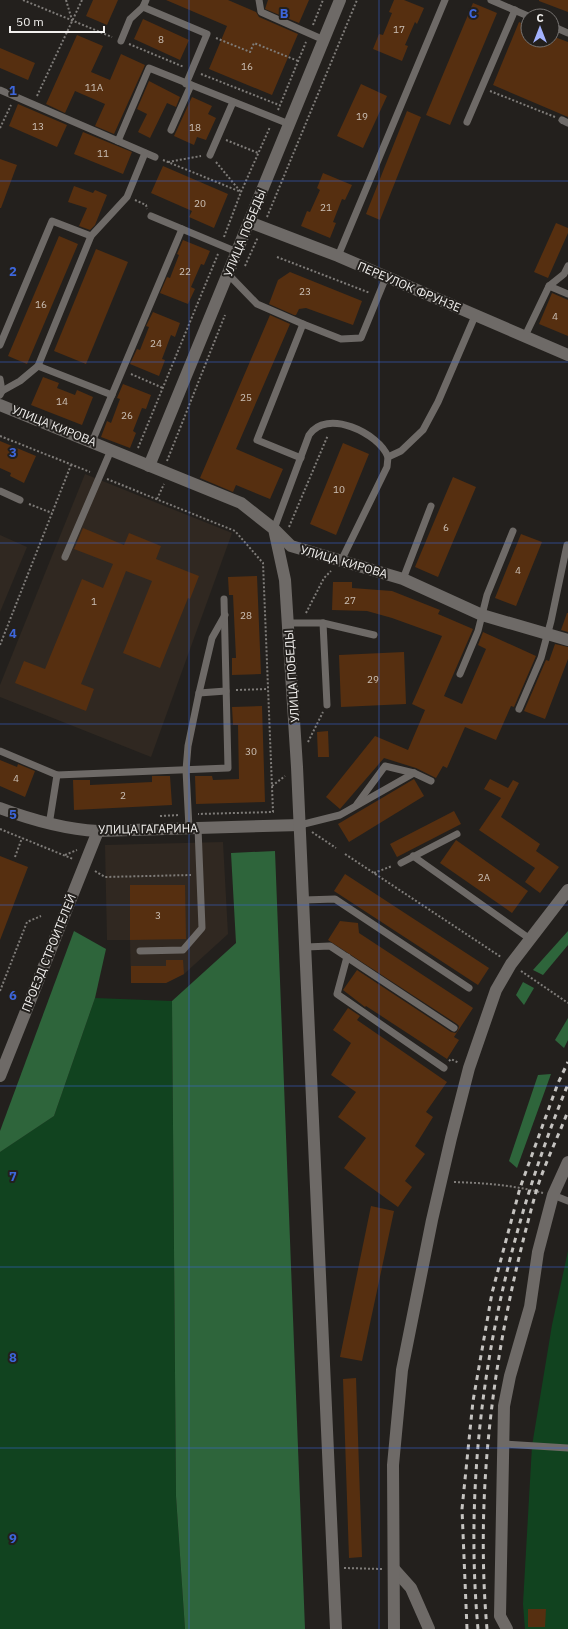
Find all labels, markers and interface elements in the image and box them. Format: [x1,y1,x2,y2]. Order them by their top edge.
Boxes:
text: B [280,5,289,22]
text: C [469,5,478,22]
scale bar [10,8,104,34]
north arrow [520,8,560,48]
text: С [536,11,544,25]
text: 50 m [16,14,44,29]
house number: 17 [393,23,405,36]
house number: 8 [158,33,164,46]
house number: 16 [241,60,253,73]
house number: 11А [85,81,104,94]
text: 1 [9,82,17,99]
house number: 19 [356,110,368,123]
house number: 13 [32,120,44,133]
house number: 18 [189,121,201,134]
house number: 11 [97,147,109,160]
street label: УЛИЦА ПОБЕДЫ [220,187,269,279]
house number: 20 [194,197,206,210]
house number: 21 [320,201,332,214]
street label: ПЕРЕУЛОК ФРУНЗЕ [355,258,463,315]
text: 2 [9,263,17,280]
house number: 22 [179,265,191,278]
house number: 23 [299,285,311,298]
house number: 16 [35,298,47,311]
house number: 4 [552,310,558,323]
house number: 24 [150,337,162,350]
house number: 25 [240,391,252,404]
house number: 14 [56,395,68,408]
street label: УЛИЦА КИРОВА [10,402,99,449]
house number: 26 [121,409,133,422]
text: 3 [9,444,17,461]
house number: 10 [333,483,345,496]
house number: 6 [443,521,449,534]
street label: УЛИЦА КИРОВА [299,542,390,581]
house number: 4 [515,564,521,577]
house number: 27 [344,594,356,607]
house number: 1 [91,595,97,608]
house number: 28 [240,609,252,622]
text: 4 [9,625,17,642]
street label: УЛИЦА ПОБЕДЫ [281,629,302,723]
house number: 29 [367,673,379,686]
house number: 30 [245,745,257,758]
house number: 4 [13,772,19,785]
house number: 2 [120,789,126,802]
text: 5 [9,806,17,823]
street label: УЛИЦА ГАГАРИНА [98,820,198,837]
house number: 2А [478,871,491,884]
street label: ПРОЕЗД СТРОИТЕЛЕЙ [18,892,79,1014]
house number: 3 [155,909,161,922]
text: 6 [9,987,17,1004]
text: 7 [9,1168,17,1185]
text: 8 [9,1349,17,1366]
text: 9 [9,1530,17,1547]

